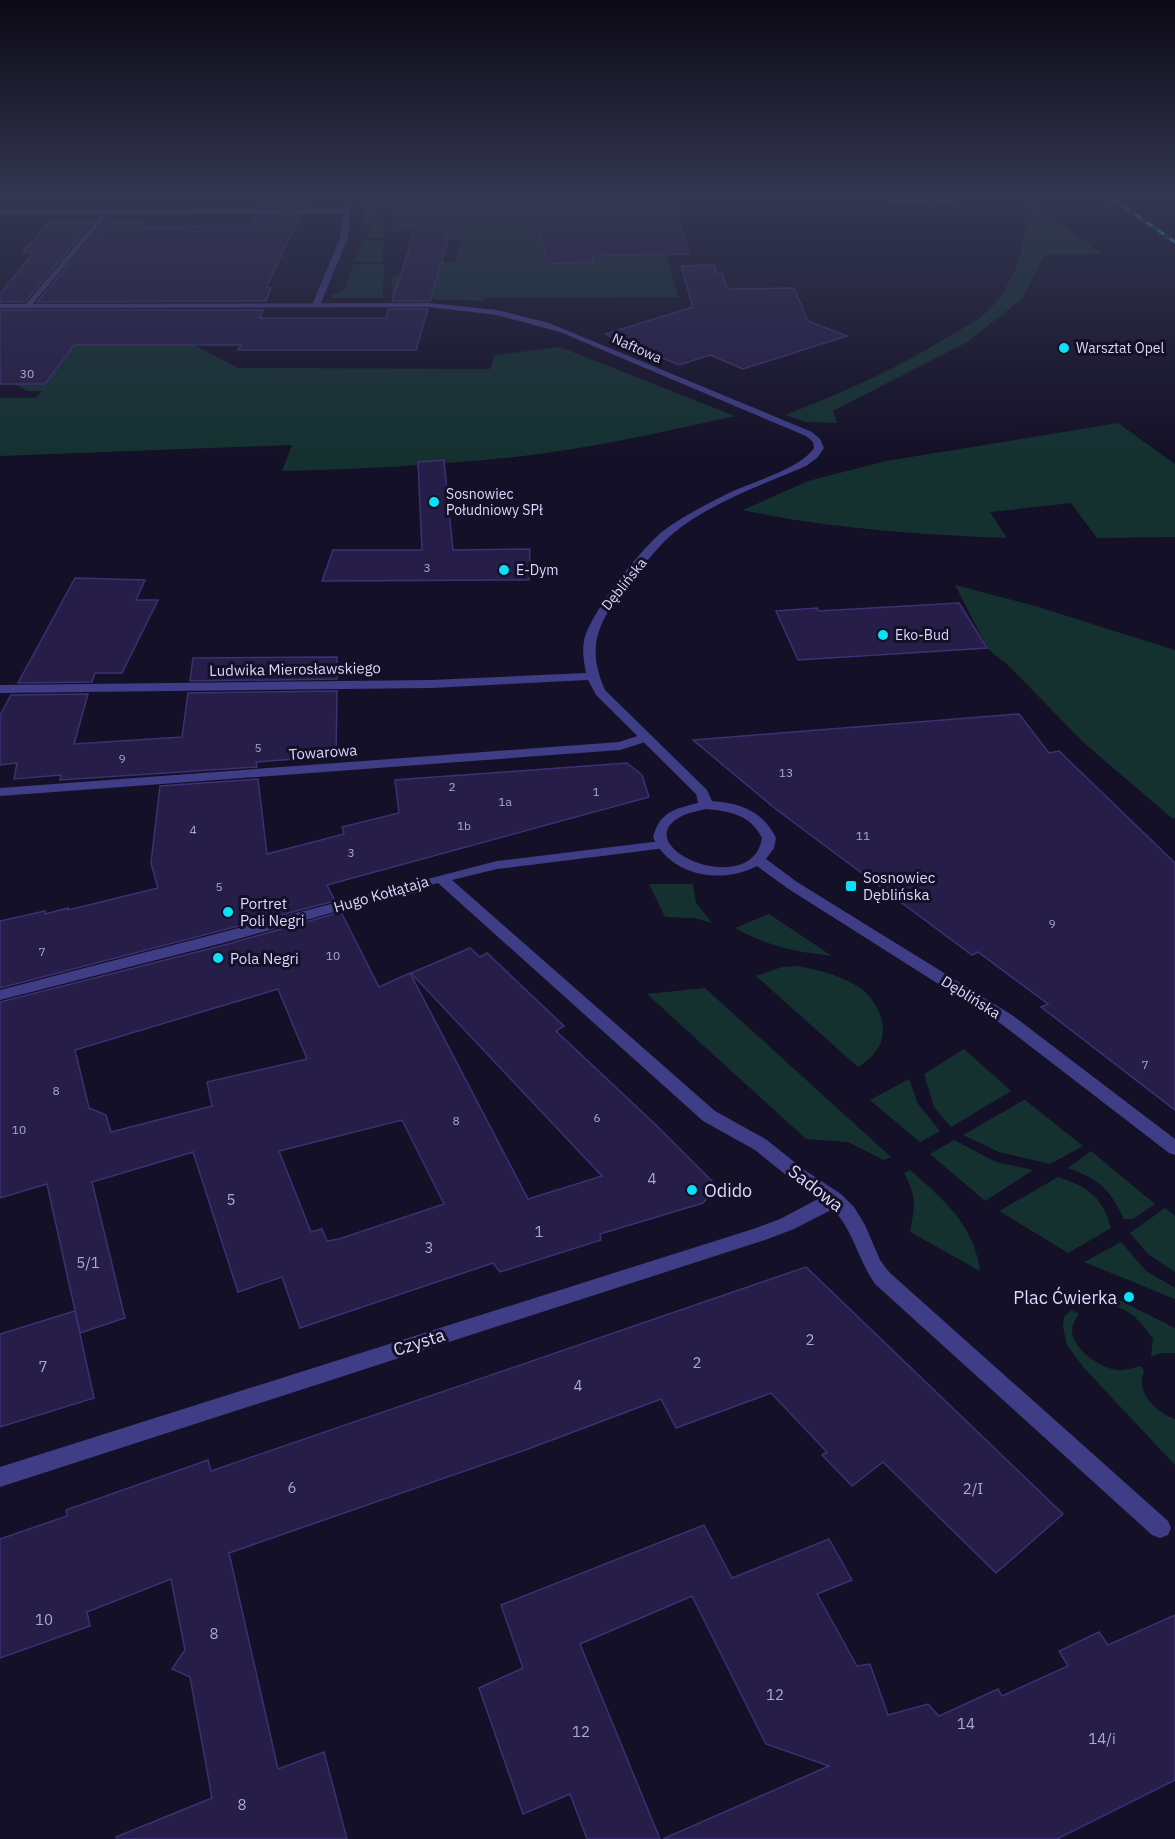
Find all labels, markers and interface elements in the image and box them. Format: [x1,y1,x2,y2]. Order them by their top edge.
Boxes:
street label: Naftowa [609,329,665,367]
place label: Warsztat Opel [1076,339,1164,357]
marker: Warsztat Opel [1057,341,1071,355]
house number: 30 [20,366,34,381]
place label: Sosnowiec Południowy SPł [446,485,543,519]
marker: Sosnowiec Południowy SPł [427,495,441,509]
street label: Dęblińska [597,554,651,614]
house number: 3 [423,560,431,575]
place label: E-Dym [516,561,558,579]
marker: E-Dym [497,563,511,577]
place label: Eko-Bud [895,626,949,644]
marker: Eko-Bud [876,628,890,642]
street label: Ludwika Mierosławskiego [209,658,381,680]
house number: 5 [254,740,262,755]
street label: Towarowa [288,740,358,764]
house number: 9 [118,751,126,766]
house number: 13 [779,765,793,780]
house number: 2 [448,779,456,794]
house number: 1 [592,784,600,799]
house number: 1a [498,794,512,809]
house number: 1b [457,818,471,833]
house number: 4 [189,822,197,837]
house number: 11 [856,828,870,843]
house number: 3 [347,845,355,860]
place label: Sosnowiec Dęblińska [863,868,936,904]
street label: Hugo Kołłątaja [331,871,431,917]
house number: 5 [215,879,223,894]
marker: Sosnowiec Dęblińska [844,879,858,893]
place label: Portret Poli Negri [240,894,305,930]
marker: Portret Poli Negri [221,905,235,919]
house number: 9 [1048,916,1056,931]
house number: 7 [38,944,46,959]
house number: 10 [326,948,340,963]
place label: Pola Negri [230,949,299,968]
marker: Pola Negri [211,951,225,965]
street label: Dęblińska [938,971,1004,1023]
house number: 7 [1141,1057,1149,1072]
house number: 8 [52,1083,60,1098]
house number: 6 [593,1110,601,1125]
house number: 8 [452,1113,460,1128]
house number: 10 [12,1122,26,1137]
street label: Sadowa [784,1159,849,1217]
house number: 4 [647,1169,657,1188]
place label: Odido [704,1179,752,1202]
marker: Odido [685,1183,699,1197]
house number: 5 [226,1190,236,1209]
house number: 1 [534,1222,544,1241]
house number: 3 [424,1238,434,1257]
house number: 5/1 [76,1253,100,1272]
place label: Plac Ćwierka [1013,1286,1117,1309]
marker: Plac Ćwierka [1122,1290,1136,1304]
street label: Czysta [390,1323,448,1361]
house number: 2 [805,1330,815,1349]
house number: 2 [692,1353,702,1372]
house number: 7 [38,1357,48,1376]
house number: 4 [573,1376,583,1395]
house number: 6 [287,1478,297,1497]
house number: 2/I [963,1479,983,1498]
house number: 10 [35,1610,53,1629]
house number: 8 [209,1624,219,1643]
house number: 12 [766,1685,784,1704]
house number: 14 [957,1714,975,1733]
house number: 12 [572,1722,590,1741]
house number: 14/i [1088,1729,1116,1748]
house number: 8 [237,1795,247,1814]

